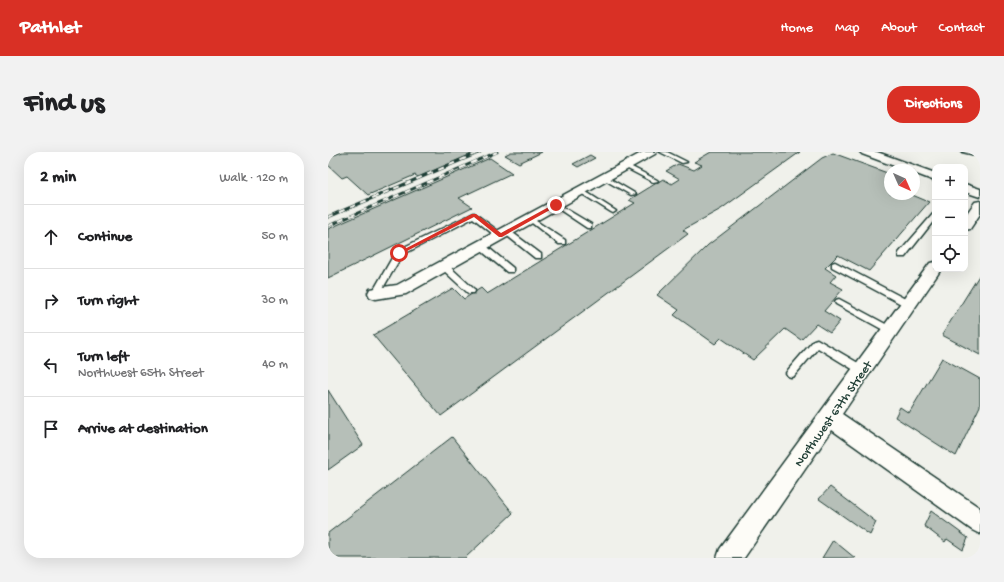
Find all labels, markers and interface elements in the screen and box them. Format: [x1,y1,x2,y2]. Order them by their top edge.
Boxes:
text: Pathlet [20,17,81,40]
text: Home [781,20,813,37]
text: Map [835,20,859,37]
text: About [881,20,917,37]
text: Contact [939,20,984,37]
button: Directions [887,86,980,123]
text: Find us [24,88,104,121]
north arrow [884,164,920,200]
map controls [932,164,968,272]
button: + [932,164,968,200]
text: 2 min [40,168,76,188]
text: Walk · 120 m [220,171,288,186]
route end [547,196,565,214]
button: − [932,200,968,236]
icon: ahead [40,226,62,248]
text: Continue [78,228,132,246]
text: 50 m [261,229,288,244]
button: locate [932,236,968,272]
route start [390,244,408,262]
icon: right [40,290,62,312]
text: Turn right [78,292,138,310]
text: 30 m [262,293,288,308]
text: Turn left [78,348,129,366]
icon: left [40,354,62,376]
text: 40 m [262,357,288,372]
street label: Northwest 67th Street [792,357,877,470]
text: Northwest 65th Street [78,366,204,381]
icon: arrive [40,418,62,440]
text: Arrive at destination [78,420,208,438]

